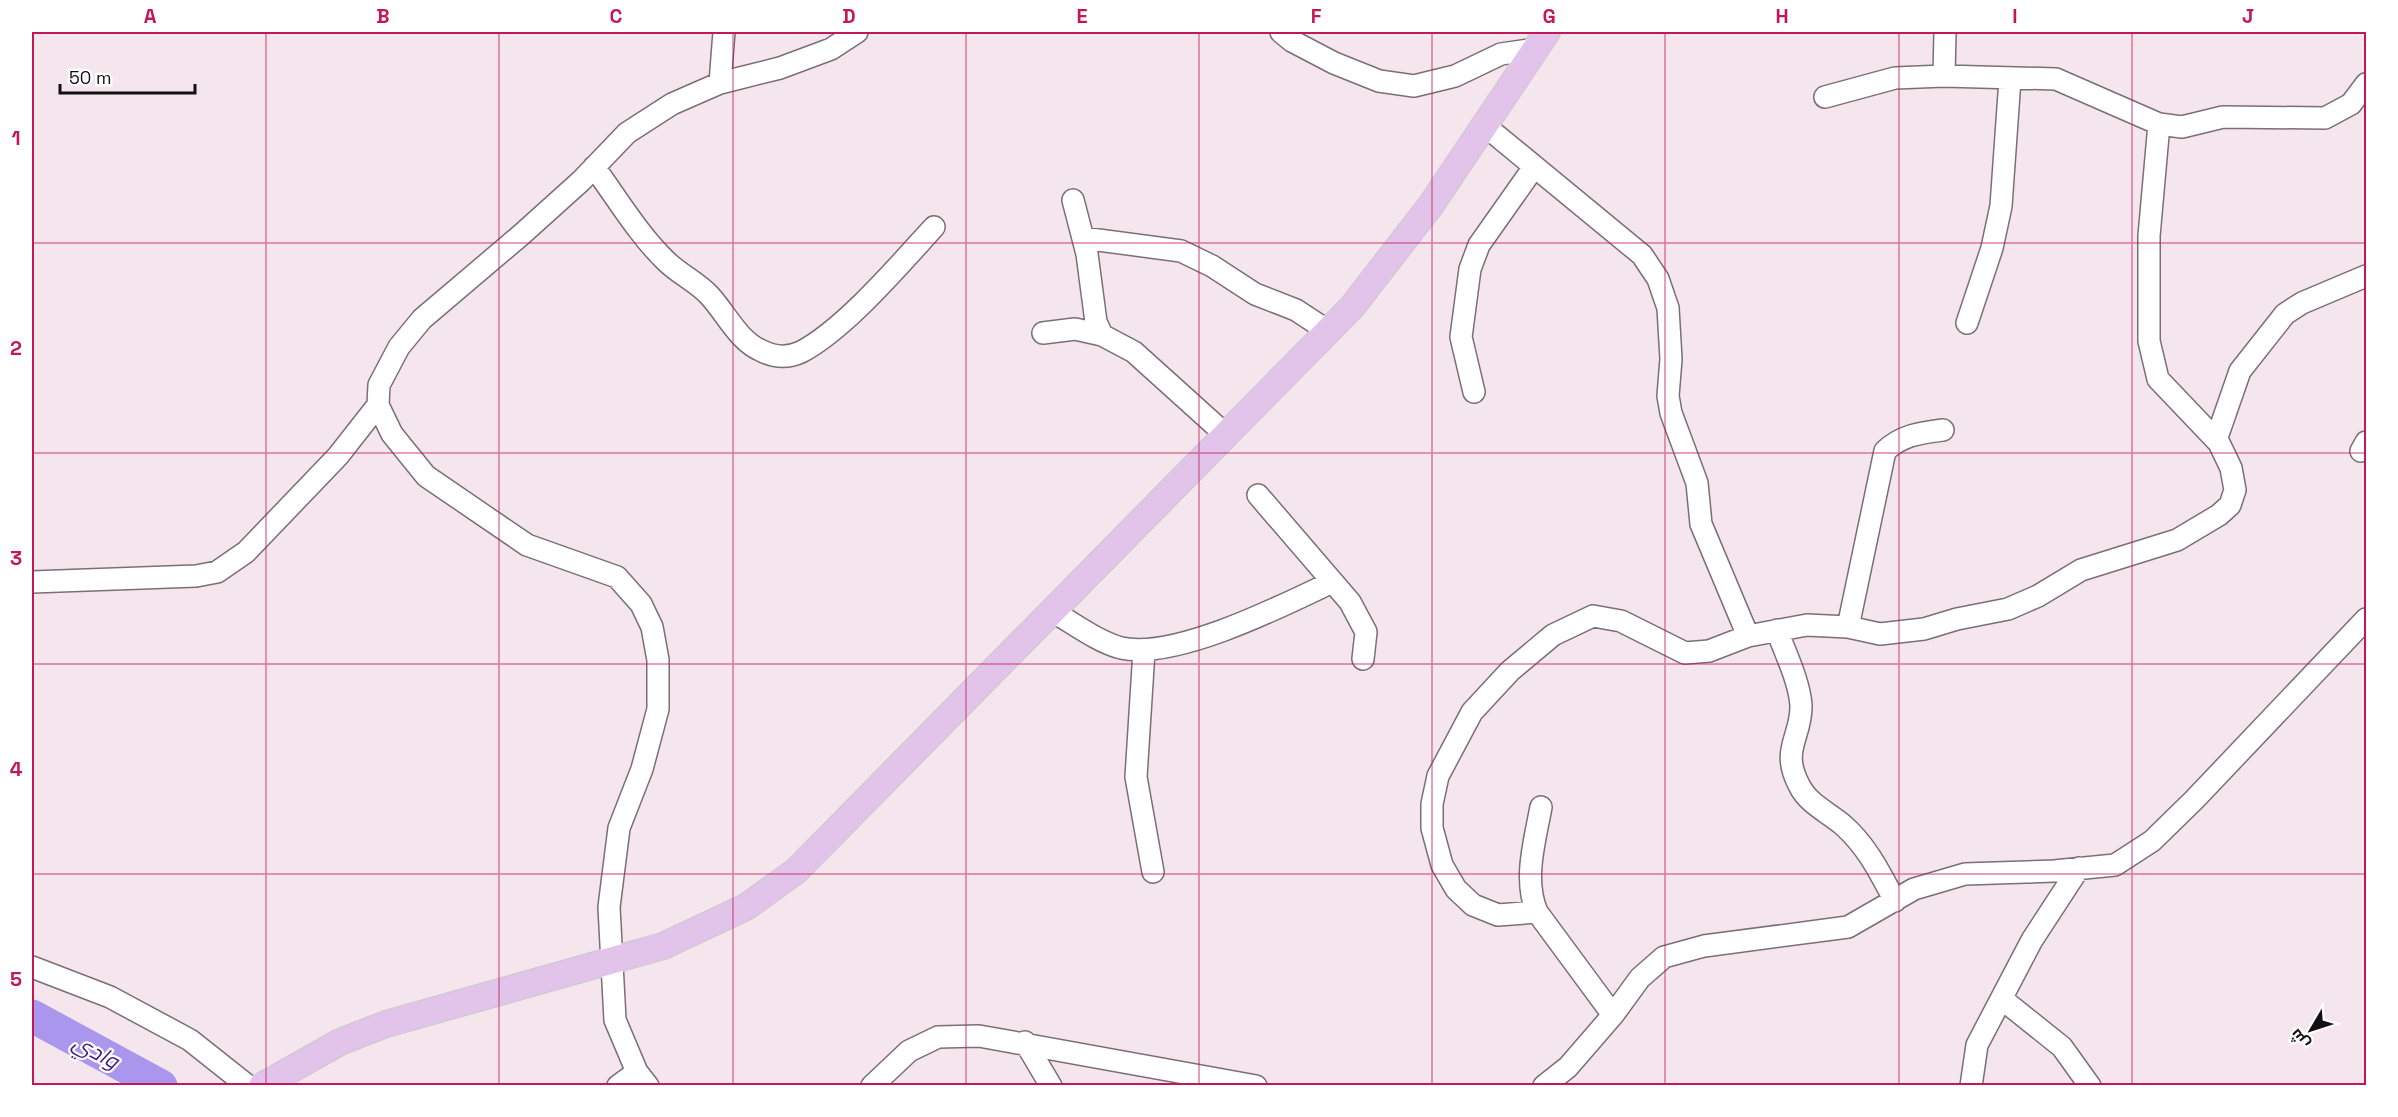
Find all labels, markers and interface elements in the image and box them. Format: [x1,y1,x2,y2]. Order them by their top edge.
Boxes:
text: A [144,3,157,29]
text: B [376,3,390,29]
text: C [610,3,623,29]
text: D [842,3,856,29]
text: E [1076,3,1088,29]
text: F [1311,3,1322,29]
text: G [1542,3,1556,29]
text: H [1775,3,1789,29]
text: I [2012,3,2018,29]
text: J [2242,3,2254,29]
scale bar [60,57,195,95]
text: 50 m [69,66,111,89]
text: 1 [11,125,21,151]
text: 2 [10,335,22,361]
text: 3 [10,545,22,571]
text: 4 [10,756,23,782]
text: 5 [10,966,22,992]
north arrow [2281,1000,2341,1060]
text: ش [2285,1025,2314,1054]
water label: وادي [66,1027,126,1079]

